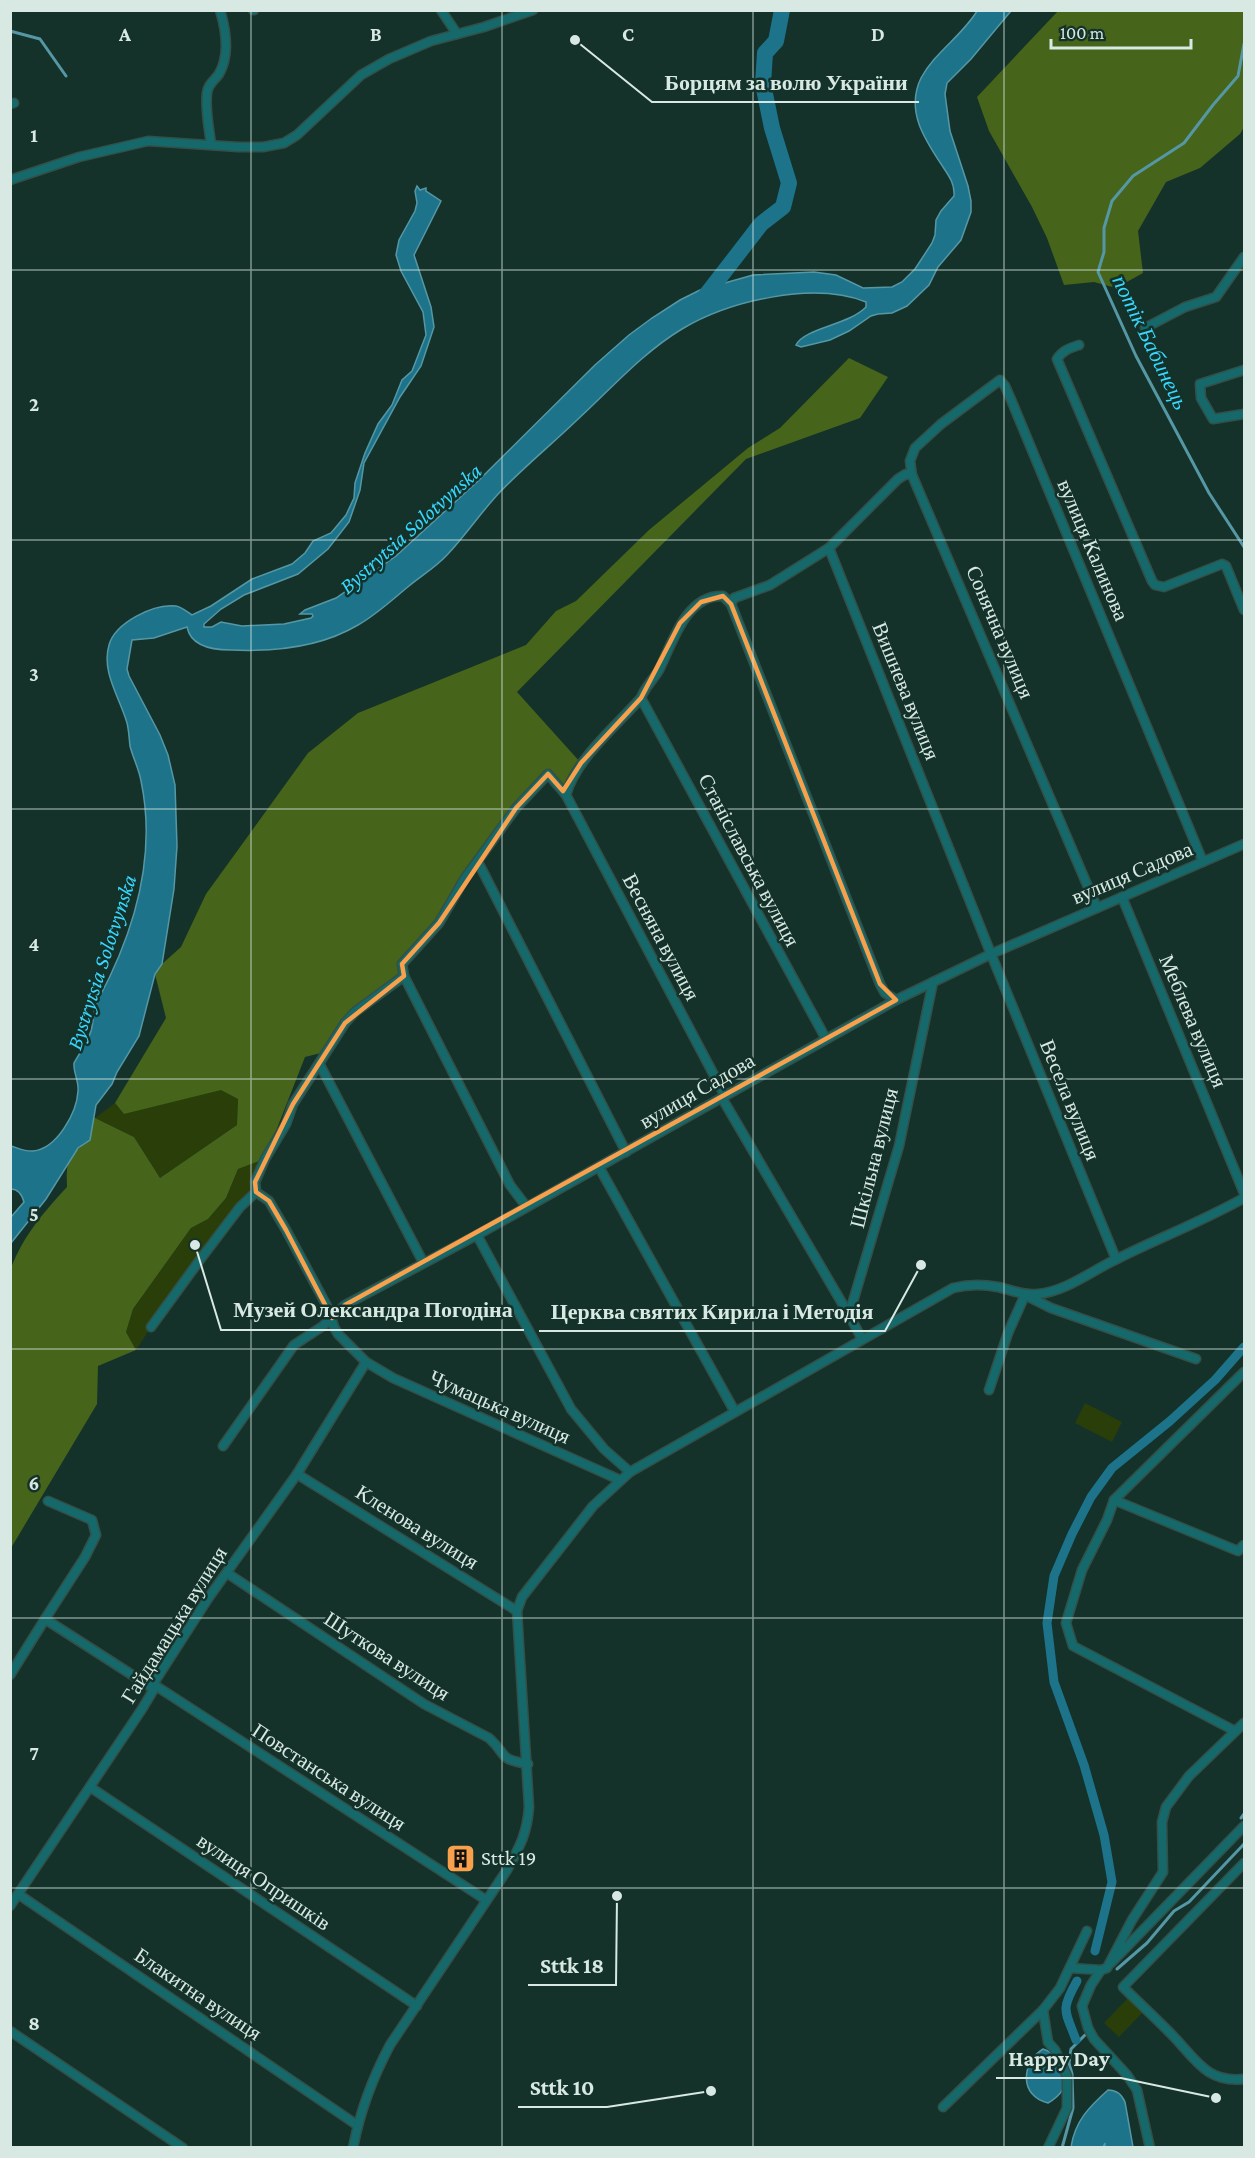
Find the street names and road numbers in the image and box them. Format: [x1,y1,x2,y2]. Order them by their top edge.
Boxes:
street label: вулиця Калинова [1052,476,1134,625]
street label: Сонячна вулиця [961,562,1039,702]
street label: Вишнева вулиця [867,619,945,764]
street label: Станіславська вулиця [693,770,805,951]
street label: вулиця Садова [1068,837,1197,909]
street label: Весняна вулиця [618,870,705,1005]
street label: Меблева вулиця [1154,951,1232,1091]
street label: Весела вулиця [1035,1036,1105,1164]
street label: вулиця Садова [635,1048,759,1134]
street label: Шкільна вулиця [845,1085,903,1230]
street label: Чумацька вулиця [426,1365,574,1449]
street label: Кленова вулиця [351,1480,483,1574]
street label: Гайдамацька вулиця [116,1542,232,1708]
street label: Шуткова вулиця [320,1607,455,1706]
street label: Повстанська вулиця [248,1718,411,1836]
street label: вулиця Опришків [193,1829,335,1935]
street label: Блакитна вулиця [130,1943,266,2046]

